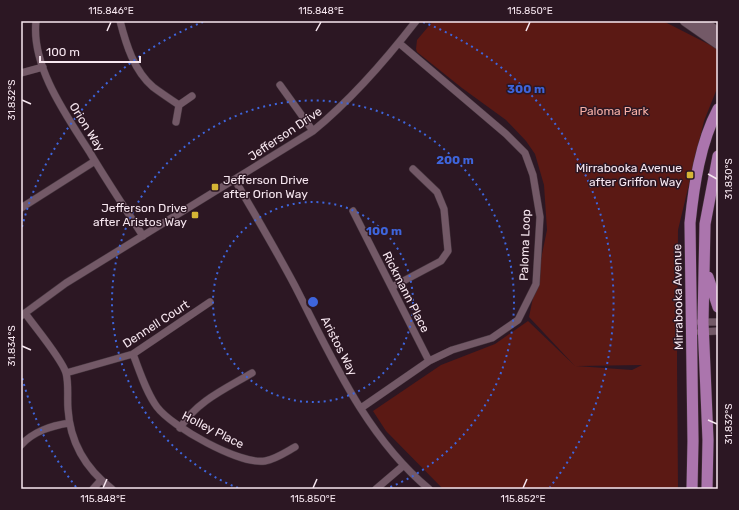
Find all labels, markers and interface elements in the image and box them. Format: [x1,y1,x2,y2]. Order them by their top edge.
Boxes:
text: 115.846°E [88,5,134,17]
text: 115.848°E [298,5,344,17]
text: 115.850°E [507,5,553,17]
scale bar [40,38,140,64]
text: 100 m [46,45,80,59]
text: 31.832°S [6,80,18,120]
text: 300 m [507,82,545,96]
street label: Orion Way [67,100,108,154]
street label: Jefferson Drive [246,104,325,164]
park label: Paloma Park [579,104,649,118]
text: 200 m [436,153,474,167]
text: 31.830°S [723,158,735,200]
place label: Mirrabooka Avenue after Griffon Way [576,161,682,189]
marker: Mirrabooka Avenue after Griffon Way [685,170,695,180]
place label: Jefferson Drive after Orion Way [223,173,309,201]
marker: Jefferson Drive after Orion Way [210,182,220,192]
place label: Jefferson Drive after Aristos Way [93,201,187,229]
street label: Paloma Loop [517,209,533,281]
marker: Jefferson Drive after Aristos Way [190,210,200,220]
text: 100 m [366,224,402,238]
street label: Mirrabooka Avenue [670,243,686,350]
street label: Rickmann Place [380,249,433,335]
centre of rings [306,295,320,309]
street label: Dennell Court [120,297,192,351]
street label: Aristos Way [318,314,360,378]
text: 31.834°S [6,325,18,367]
text: 31.832°S [723,404,735,444]
street label: Holley Place [180,408,247,452]
text: 115.848°E [80,493,126,505]
text: 115.850°E [290,493,336,505]
text: 115.852°E [501,493,545,505]

